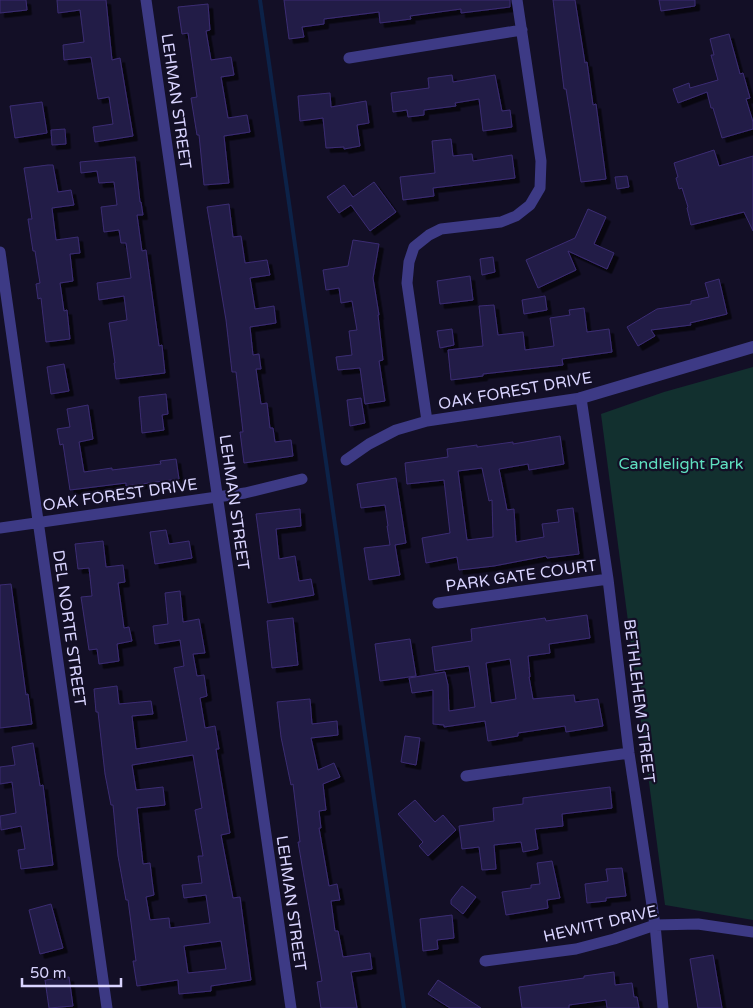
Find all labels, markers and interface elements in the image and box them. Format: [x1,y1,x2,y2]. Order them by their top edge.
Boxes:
street label: LEHMAN STREET [157,32,195,170]
street label: OAK FOREST DRIVE [437,368,594,414]
street label: LEHMAN STREET [215,433,253,571]
park label: Candlelight Park [618,454,744,474]
street label: OAK FOREST DRIVE [41,474,199,516]
street label: DEL NORTE STREET [48,549,90,708]
street label: PARK GATE COURT [444,555,598,597]
street label: BETHLEHEM STREET [619,618,659,784]
street label: LEHMAN STREET [272,834,310,972]
street label: HEWITT DRIVE [541,901,659,947]
scale bar [22,956,121,988]
text: 50 m [30,964,67,982]

